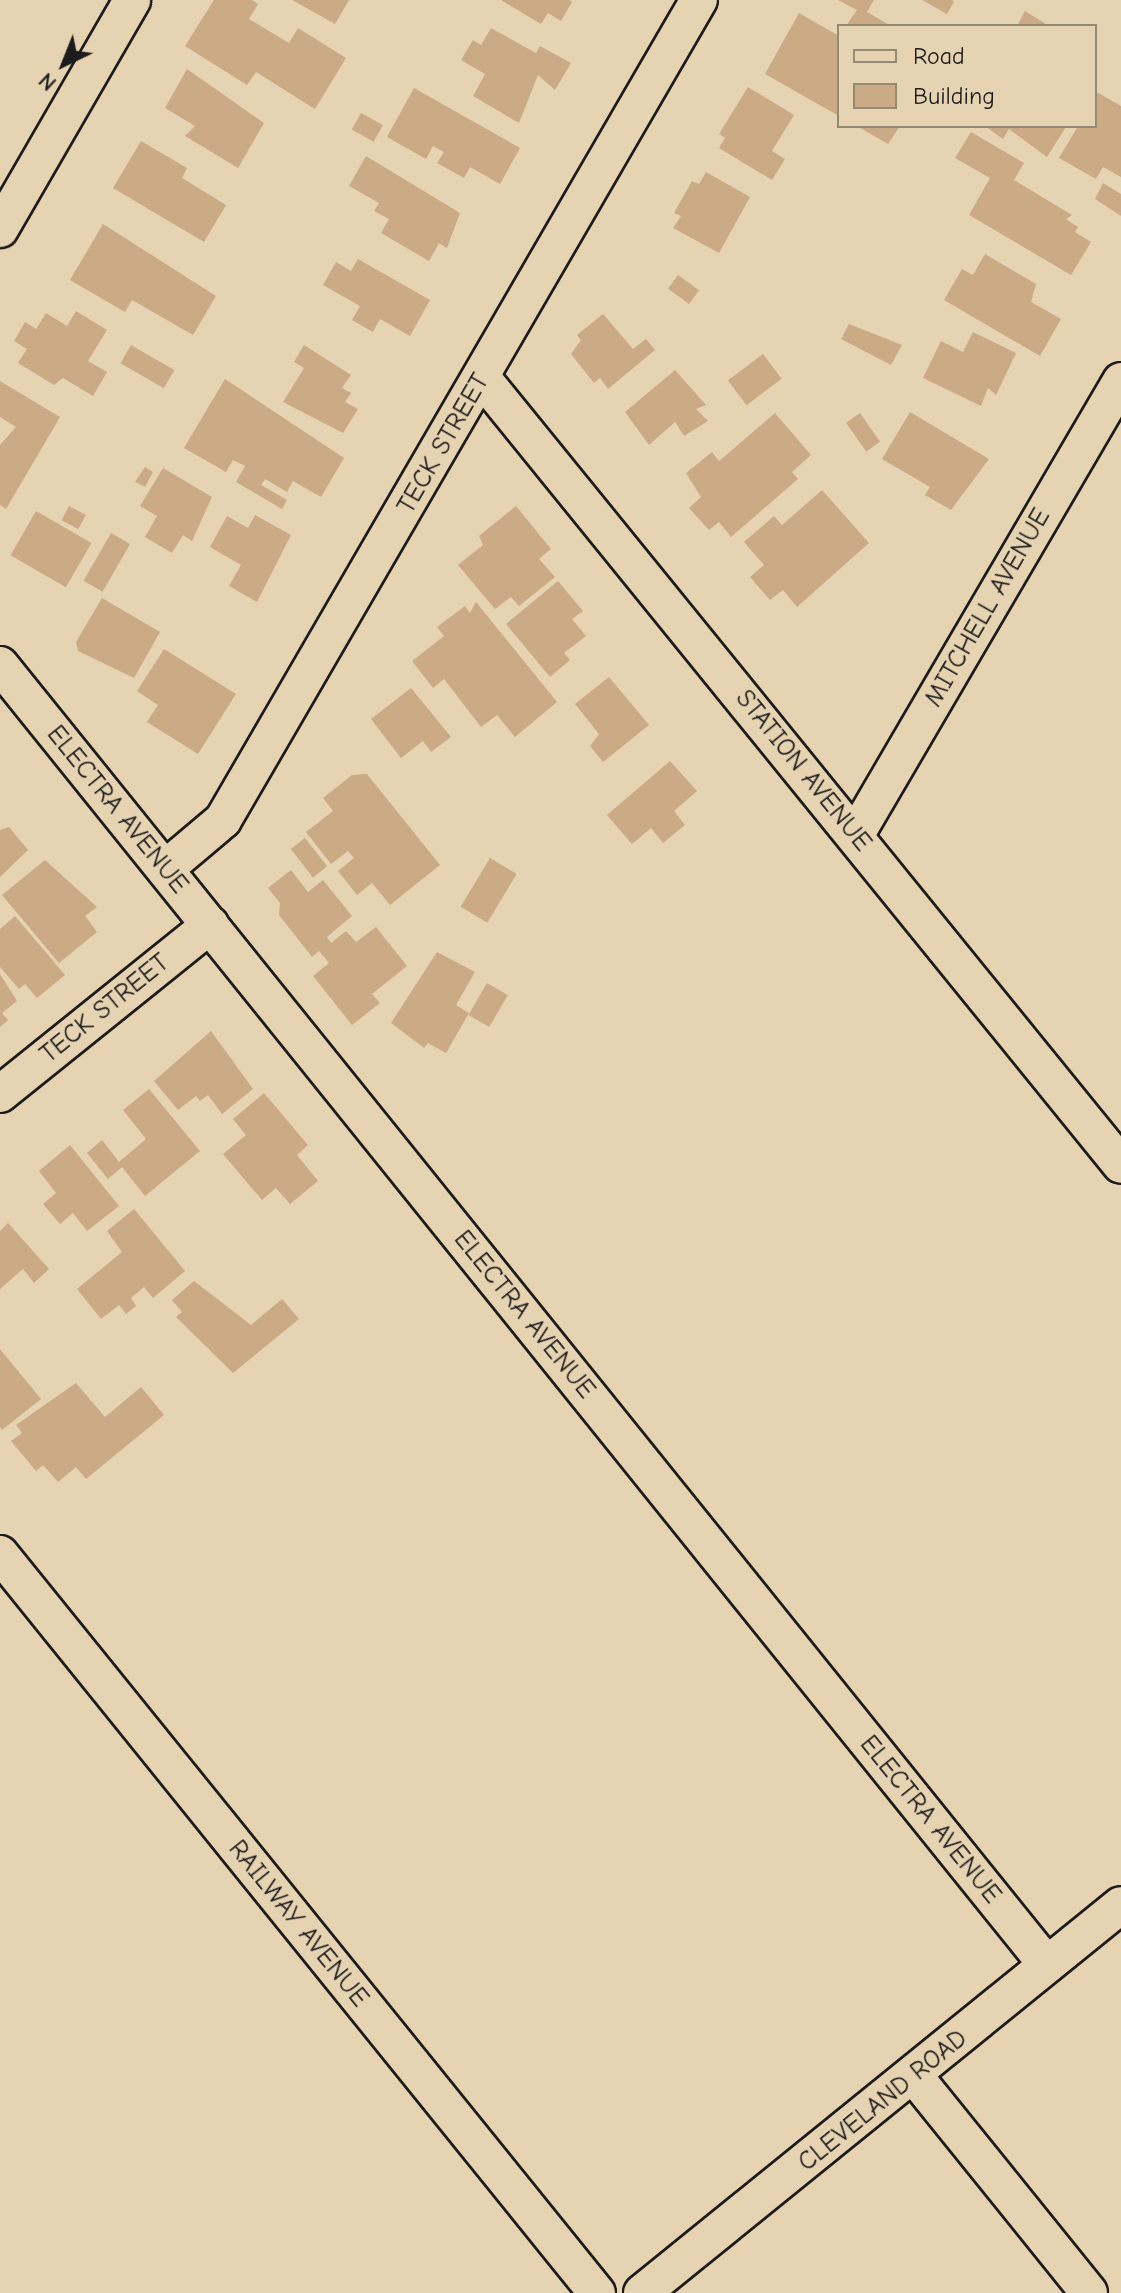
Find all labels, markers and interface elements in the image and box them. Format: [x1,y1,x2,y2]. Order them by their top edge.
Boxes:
north arrow [24,24,104,104]
legend [837,24,1097,128]
text: Road [913,42,965,70]
text: N [34,67,62,96]
text: Building [913,82,995,110]
street label: TECK STREET [391,368,497,520]
street label: MITCHELL AVENUE [919,503,1057,713]
street label: STATION AVENUE [728,684,878,858]
street label: ELECTRA AVENUE [40,720,194,900]
street label: TECK STREET [34,948,176,1070]
street label: ELECTRA AVENUE [447,1225,601,1405]
street label: ELECTRA AVENUE [853,1730,1007,1910]
street label: RAILWAY AVENUE [221,1834,375,2014]
street label: CLEVELAND ROAD [792,2023,974,2179]

